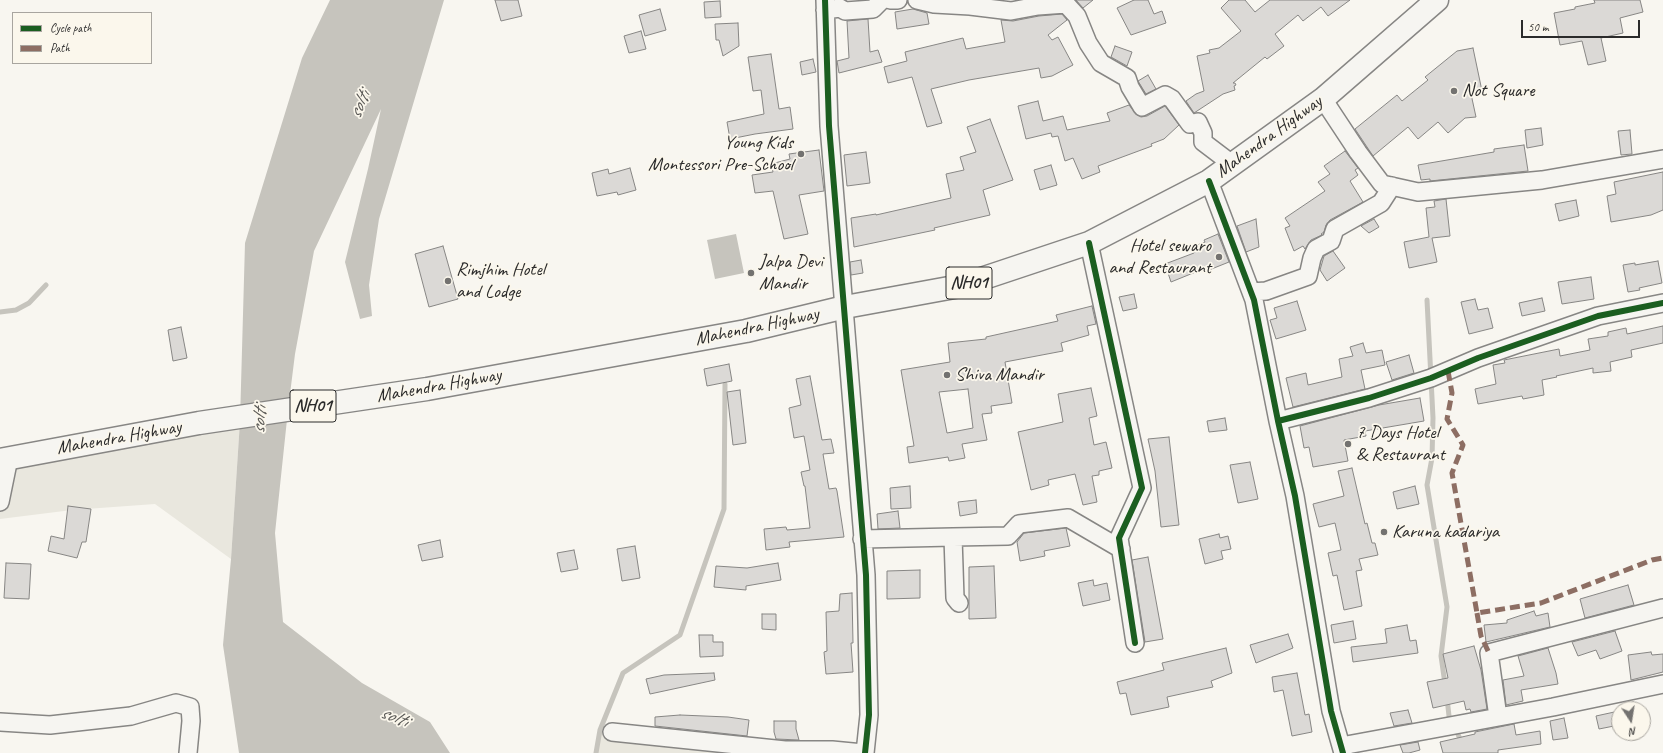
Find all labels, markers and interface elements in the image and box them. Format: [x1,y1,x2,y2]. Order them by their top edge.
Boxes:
legend [12,12,152,64]
scale bar [1523,12,1642,38]
text: 50 m [1528,19,1548,35]
text: Cycle path [50,20,92,36]
text: Path [50,40,70,56]
place label: Not Square [1462,80,1534,102]
marker: Not Square [1449,86,1459,96]
water label: solti [344,88,376,122]
street label: Mahendra Highway [1211,91,1327,183]
place label: Young Kids Montessori Pre-School [648,132,793,176]
marker: Young Kids Montessori Pre-School [796,149,806,159]
place label: Hotel sewaro and Restaurant [1108,235,1211,279]
place label: Jalpa Devi Mandir [759,251,823,295]
marker: Hotel sewaro and Restaurant [1214,252,1224,262]
place label: Rimjhim Hotel and Lodge [456,259,545,303]
road number: NH01 [946,267,992,299]
marker: Jalpa Devi Mandir [746,268,756,278]
marker: Rimjhim Hotel and Lodge [443,276,453,286]
street label: Mahendra Highway [693,303,821,351]
street label: Mahendra Highway [375,364,503,408]
place label: Shiva Mandir [955,364,1044,386]
marker: Shiva Mandir [942,370,952,380]
road number: NH01 [290,390,336,422]
water label: solti [247,405,273,435]
street label: Mahendra Highway [55,416,183,460]
place label: 7 Days Hotel & Restaurant [1356,422,1445,466]
marker: 7 Days Hotel & Restaurant [1343,439,1353,449]
place label: Karuna kadariya [1392,521,1499,543]
marker: Karuna kadariya [1379,527,1389,537]
water label: solti [377,701,411,733]
north arrow [1611,701,1651,741]
text: N [1628,724,1638,739]

